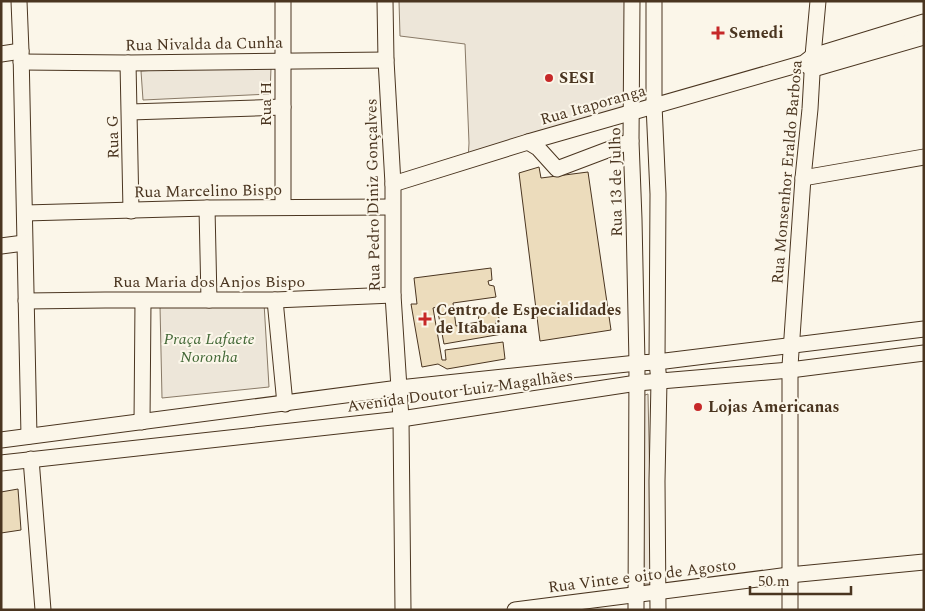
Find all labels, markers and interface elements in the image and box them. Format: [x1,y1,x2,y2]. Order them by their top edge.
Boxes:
place label: Semedi [729,21,784,45]
marker: Semedi [711,26,725,40]
street label: Rua Nivalda da Cunha [125,31,283,57]
street label: Rua Monsenhor Eraldo Barbosa [765,59,809,285]
place label: SESI [559,66,595,90]
marker: SESI [543,72,555,84]
street label: Rua Itaporanga [537,78,649,132]
street label: Rua H [254,82,278,126]
street label: Rua Pedro Diniz Gonçalves [359,98,387,292]
street label: Rua G [101,115,125,159]
street label: Rua 13 de Julho [603,127,629,237]
street label: Rua Marcelino Bispo [134,178,282,204]
street label: Rua Maria dos Anjos Bispo [113,270,305,294]
place label: Centro de Especialidades de Itabaiana [436,298,622,340]
marker: Centro de Especialidades de Itabaiana [418,312,432,326]
park label: Praça Lafaete Noronha [163,327,255,369]
street label: Avenida Doutor Luiz Magalhães [345,363,575,419]
place label: Lojas Americanas [708,395,840,419]
marker: Lojas Americanas [692,401,704,413]
street label: Rua Vinte e oito de Agosto [547,553,737,599]
scale bar [750,564,851,596]
text: 50 m [758,570,790,593]

